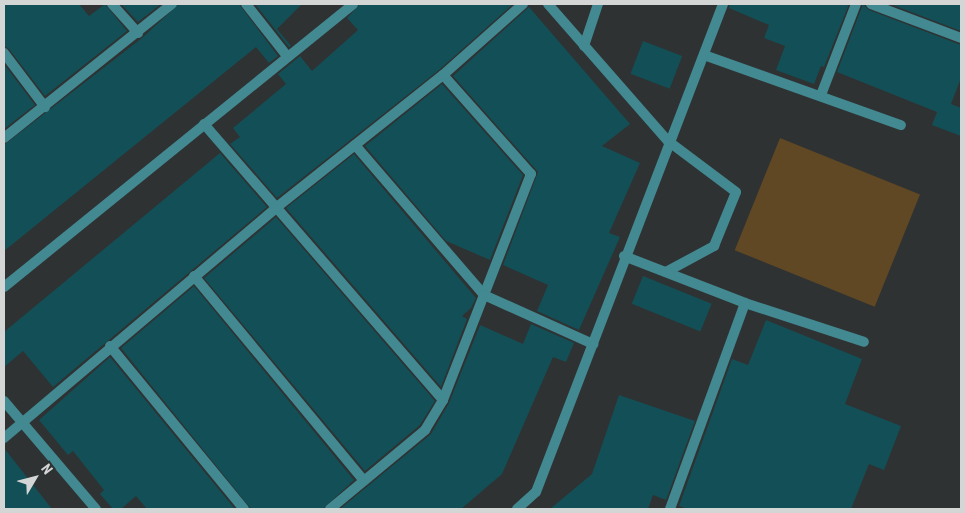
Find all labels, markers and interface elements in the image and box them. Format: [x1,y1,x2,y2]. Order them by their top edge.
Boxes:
north arrow [10,453,60,503]
text: N [38,461,56,477]

